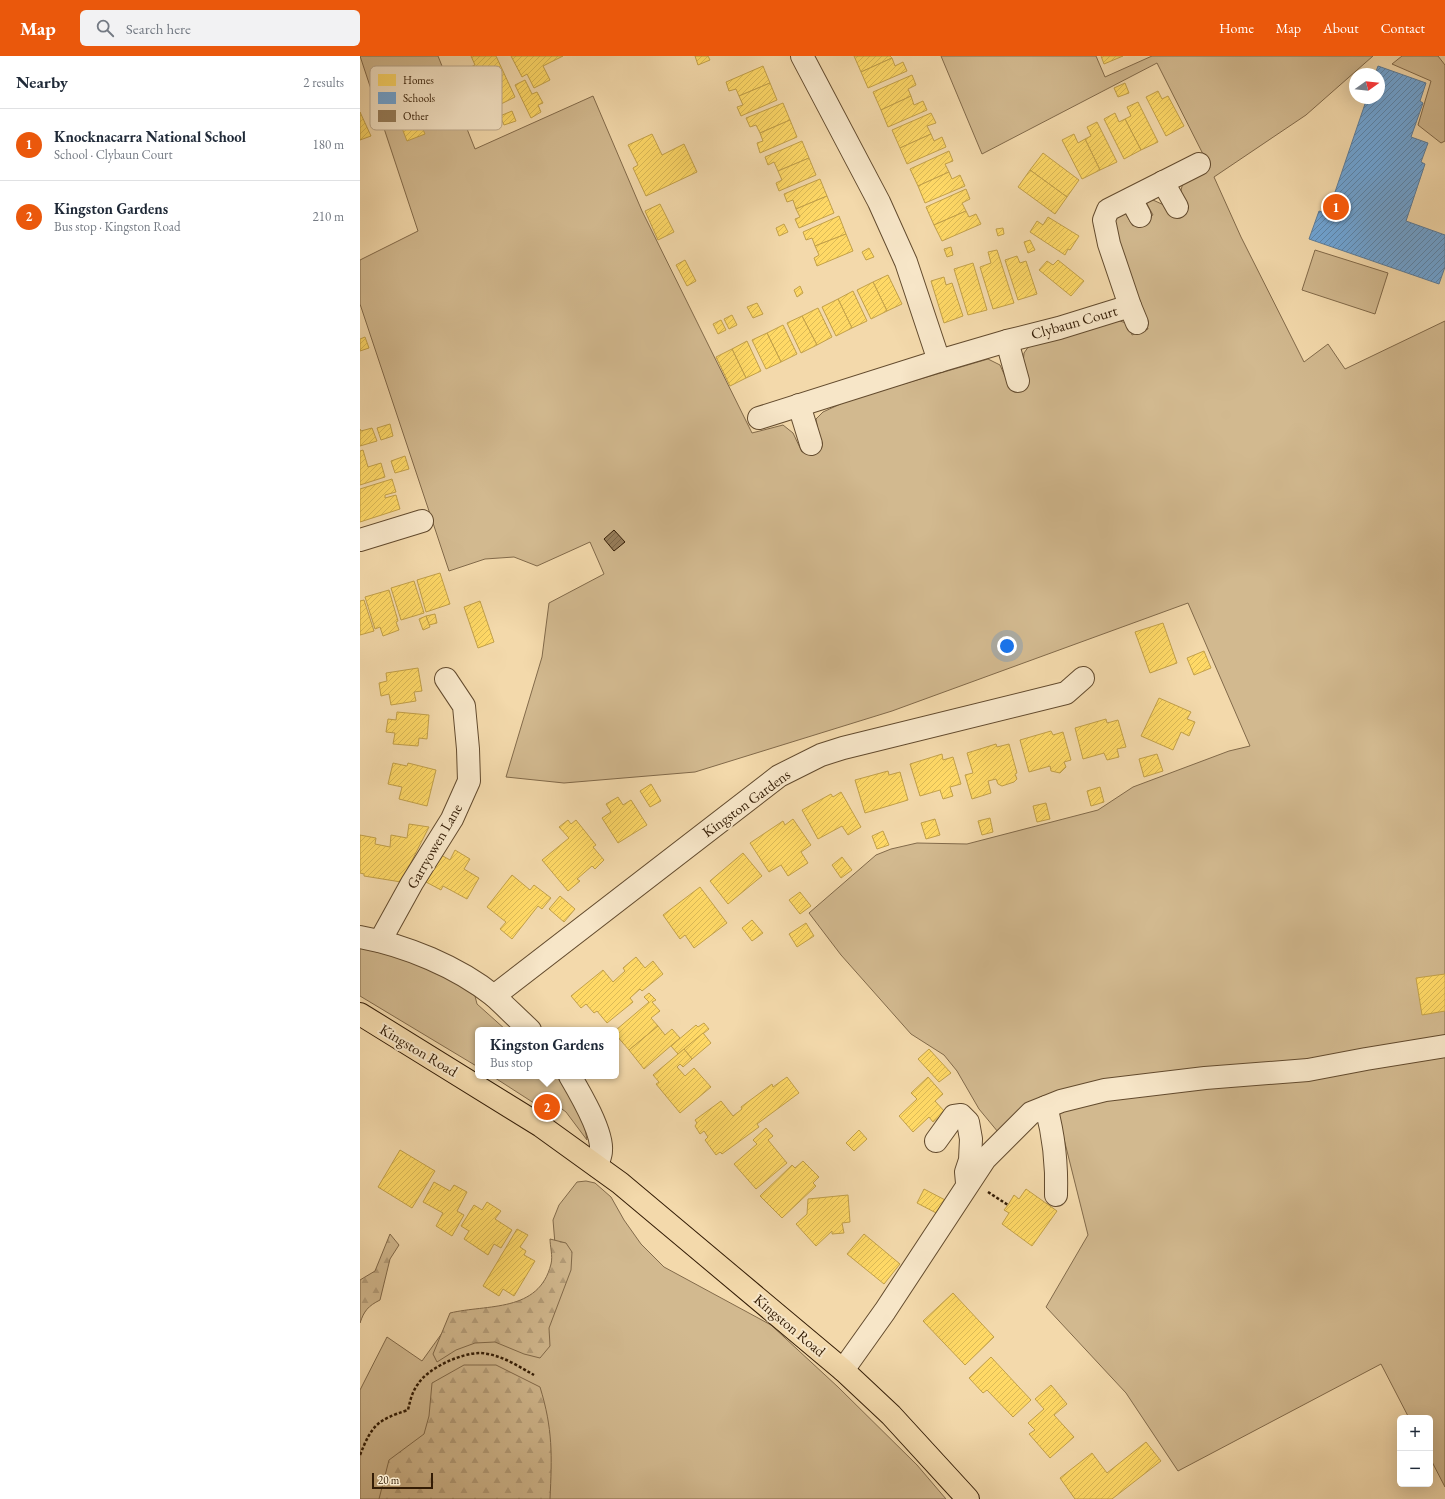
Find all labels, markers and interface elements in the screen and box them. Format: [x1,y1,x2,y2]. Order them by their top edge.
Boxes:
search box [80,10,360,46]
text: Map [20,16,56,41]
icon: search [94,17,116,39]
text: Search here [126,19,191,38]
text: Home [1219,19,1254,37]
text: Map [1276,19,1301,37]
text: About [1323,19,1359,37]
text: Contact [1381,19,1425,37]
legend [370,66,502,130]
north arrow [1349,68,1385,104]
text: Nearby [16,71,68,93]
text: Homes [403,73,434,87]
text: 2 results [303,74,344,91]
text: Schools [403,91,436,105]
text: Other [403,109,429,123]
text: Knocknacarra National School [54,127,246,146]
text: 1 [26,136,32,153]
text: 180 m [313,136,344,153]
text: School · Clybaun Court [54,146,173,163]
pin: 1 [1323,192,1349,222]
text: Kingston Gardens [54,199,168,218]
text: 2 [26,208,32,225]
text: 210 m [313,208,344,225]
text: Bus stop · Kingston Road [54,218,181,235]
street label: Clybaun Court [1029,301,1120,343]
your location [997,636,1017,656]
street label: Kingston Gardens [698,765,794,841]
street label: Garryowen Lane [402,800,466,892]
street label: Kingston Road [377,1019,462,1081]
popup [475,1027,619,1079]
text: Kingston Gardens [490,1035,604,1054]
text: Bus stop [490,1054,533,1071]
pin: 2 [534,1092,560,1122]
street label: Kingston Road [750,1290,830,1361]
map controls [1397,1415,1433,1487]
button: + [1397,1415,1433,1451]
button: − [1397,1451,1433,1487]
scale bar [372,1471,433,1490]
text: 20 m [378,1473,399,1487]

